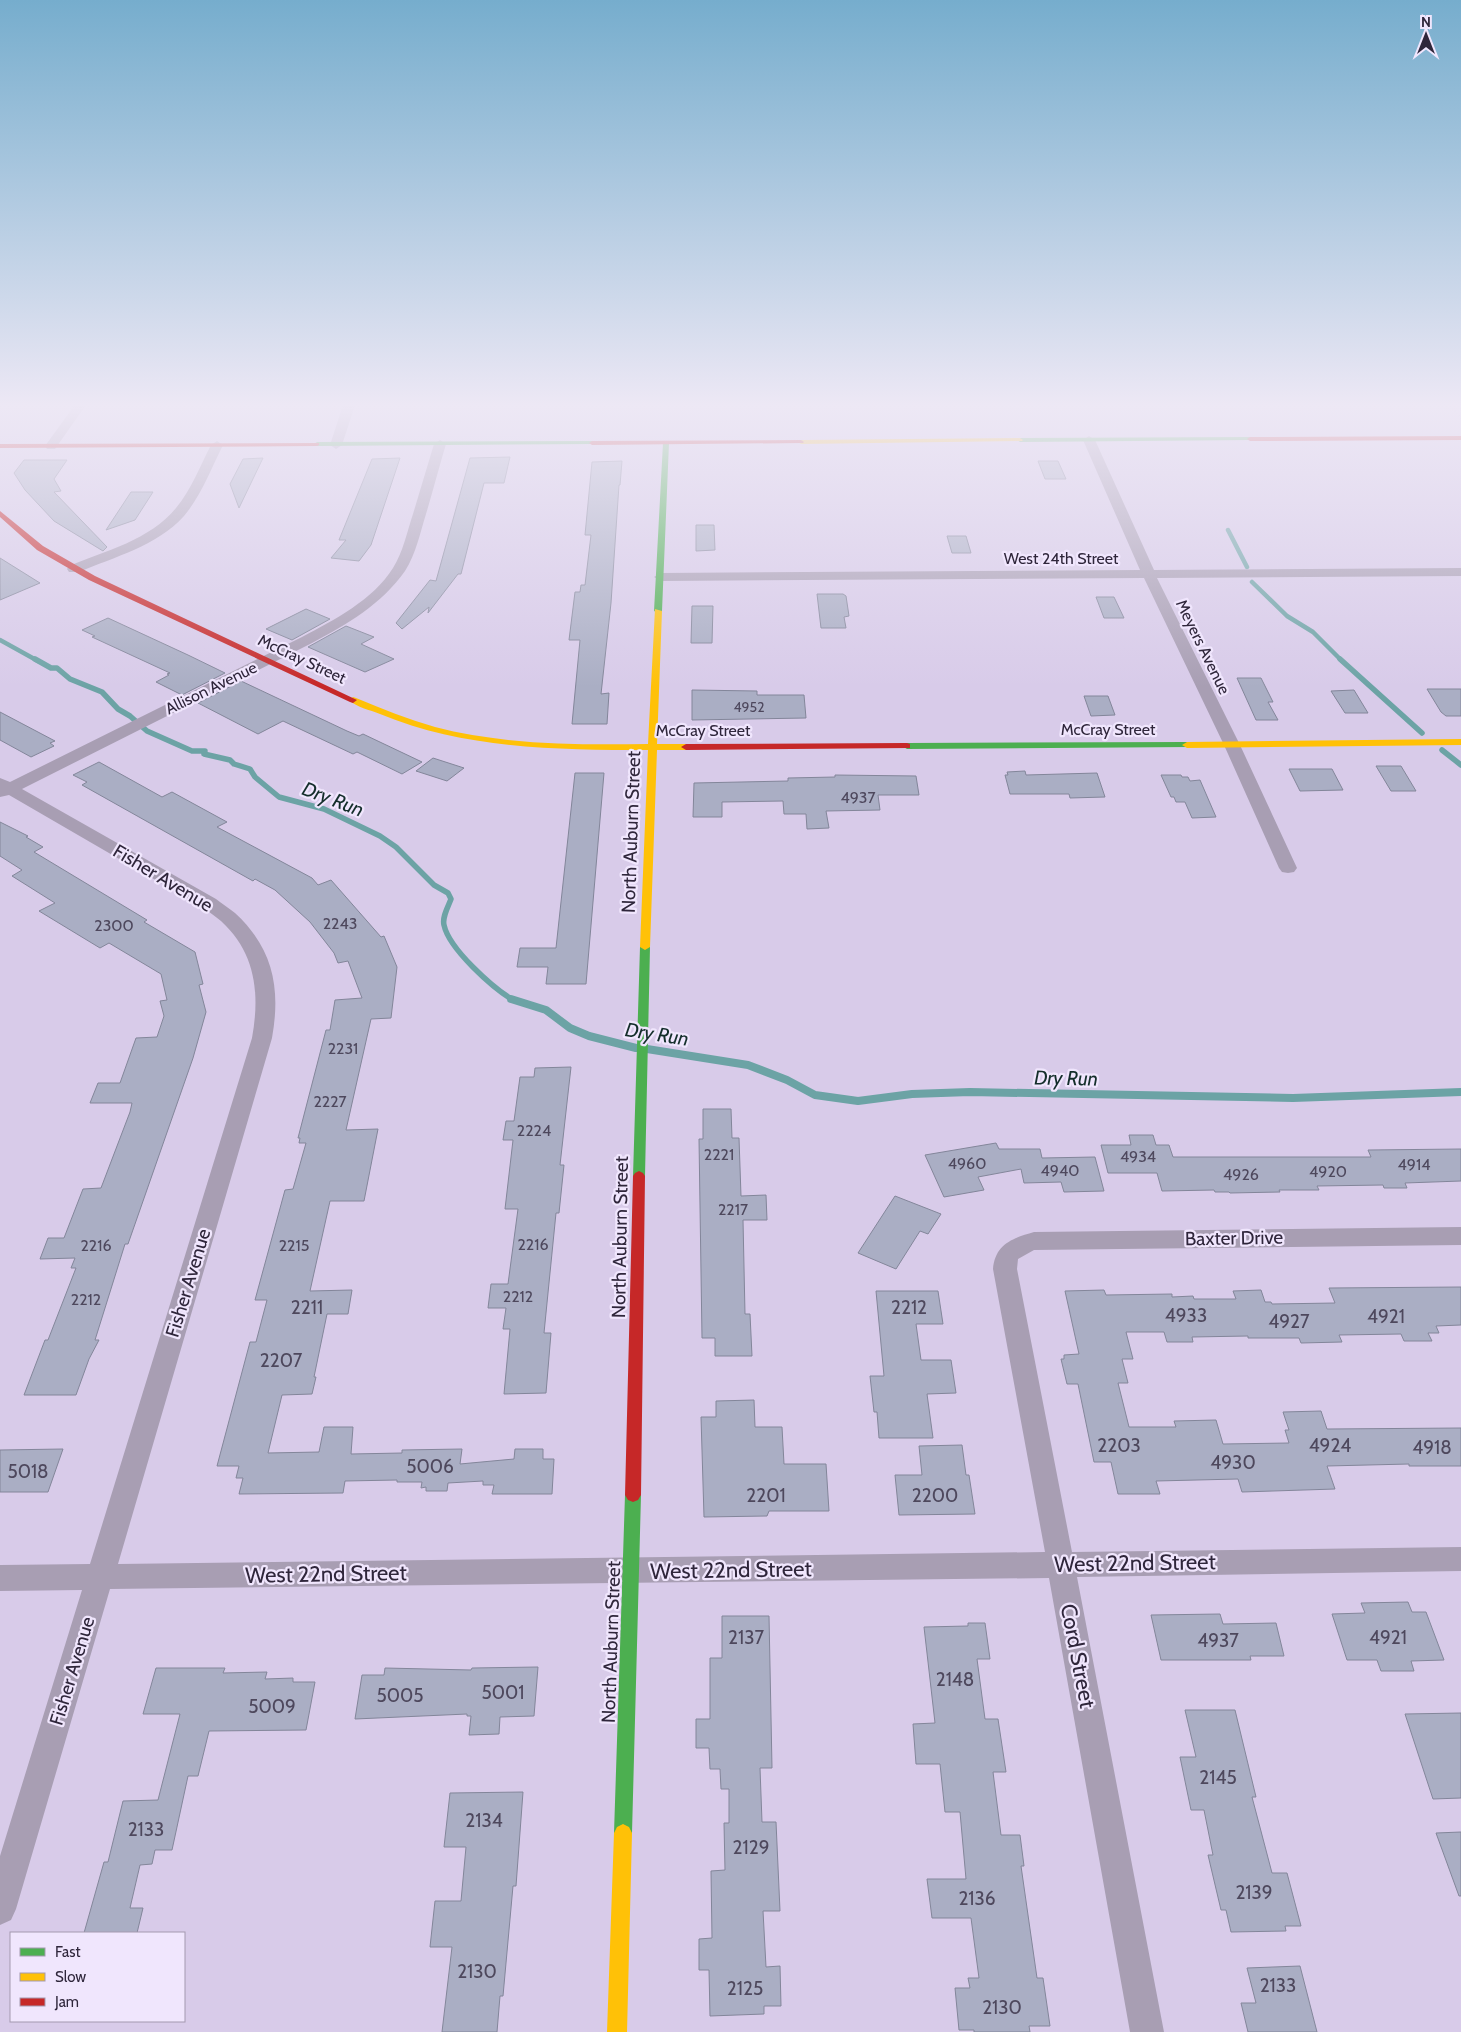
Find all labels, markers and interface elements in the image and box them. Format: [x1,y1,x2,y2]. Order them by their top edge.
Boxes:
north arrow [1401,10,1451,60]
text: N [1421,13,1431,31]
street label: West 24th Street [1004,549,1119,568]
street label: Meyers Avenue [1172,597,1234,697]
street label: McCray Street [255,630,349,688]
street label: Allison Avenue [162,658,260,718]
house number: 4952 [734,698,764,716]
street label: McCray Street [1061,720,1156,739]
street label: McCray Street [656,721,751,740]
street label: North Auburn Street [617,750,645,913]
water label: Dry Run [299,776,367,822]
house number: 4937 [840,788,876,807]
street label: Fisher Avenue [109,839,217,917]
house number: 2243 [323,914,357,933]
house number: 2300 [94,916,134,935]
water label: Dry Run [624,1017,690,1051]
house number: 2231 [328,1039,358,1058]
water label: Dry Run [1034,1065,1098,1091]
house number: 2227 [313,1092,347,1111]
house number: 2224 [517,1121,551,1140]
house number: 2221 [704,1145,734,1164]
house number: 4934 [1120,1147,1156,1166]
house number: 4960 [948,1154,986,1173]
street label: North Auburn Street [607,1155,633,1318]
house number: 4914 [1398,1155,1430,1174]
house number: 4940 [1041,1161,1079,1180]
house number: 4920 [1309,1162,1347,1181]
house number: 4926 [1223,1165,1259,1184]
house number: 2217 [718,1200,748,1219]
street label: Fisher Avenue [161,1226,215,1340]
street label: Baxter Drive [1185,1226,1284,1250]
house number: 2216 [517,1235,549,1254]
house number: 2216 [80,1236,112,1255]
house number: 2215 [279,1236,309,1255]
house number: 2212 [503,1287,533,1306]
house number: 2212 [71,1290,101,1309]
house number: 2211 [291,1296,323,1319]
house number: 2212 [891,1296,927,1319]
house number: 4933 [1165,1304,1207,1327]
house number: 4921 [1367,1305,1405,1328]
house number: 4927 [1268,1310,1310,1333]
house number: 2207 [260,1349,303,1372]
house number: 2203 [1097,1434,1141,1457]
house number: 4924 [1309,1434,1351,1457]
house number: 4918 [1412,1436,1452,1459]
house number: 4930 [1210,1451,1256,1474]
house number: 5006 [406,1455,454,1478]
house number: 5018 [7,1460,49,1483]
house number: 2201 [746,1484,786,1507]
house number: 2200 [912,1484,958,1507]
street label: West 22nd Street [1054,1548,1217,1578]
street label: West 22nd Street [650,1555,813,1585]
street label: West 22nd Street [245,1559,408,1589]
street label: North Auburn Street [597,1560,625,1723]
street label: Cord Street [1055,1602,1101,1711]
street label: Fisher Avenue [45,1614,99,1728]
house number: 2137 [728,1626,764,1649]
house number: 4921 [1369,1626,1407,1649]
house number: 4937 [1197,1629,1239,1652]
house number: 2148 [936,1668,974,1691]
house number: 5001 [482,1681,525,1704]
house number: 5005 [376,1684,424,1707]
house number: 5009 [248,1695,296,1718]
house number: 2145 [1199,1766,1237,1789]
house number: 2134 [465,1809,503,1832]
house number: 2133 [128,1818,164,1841]
house number: 2129 [733,1836,769,1859]
house number: 2139 [1235,1881,1273,1904]
house number: 2136 [958,1887,996,1910]
legend [10,1932,185,2022]
text: Fast [55,1943,80,1961]
house number: 2130 [457,1960,497,1983]
text: Slow [55,1968,86,1986]
house number: 2133 [1260,1974,1296,1997]
house number: 2125 [727,1977,763,2000]
text: Jam [54,1993,79,2011]
house number: 2130 [982,1996,1022,2019]

